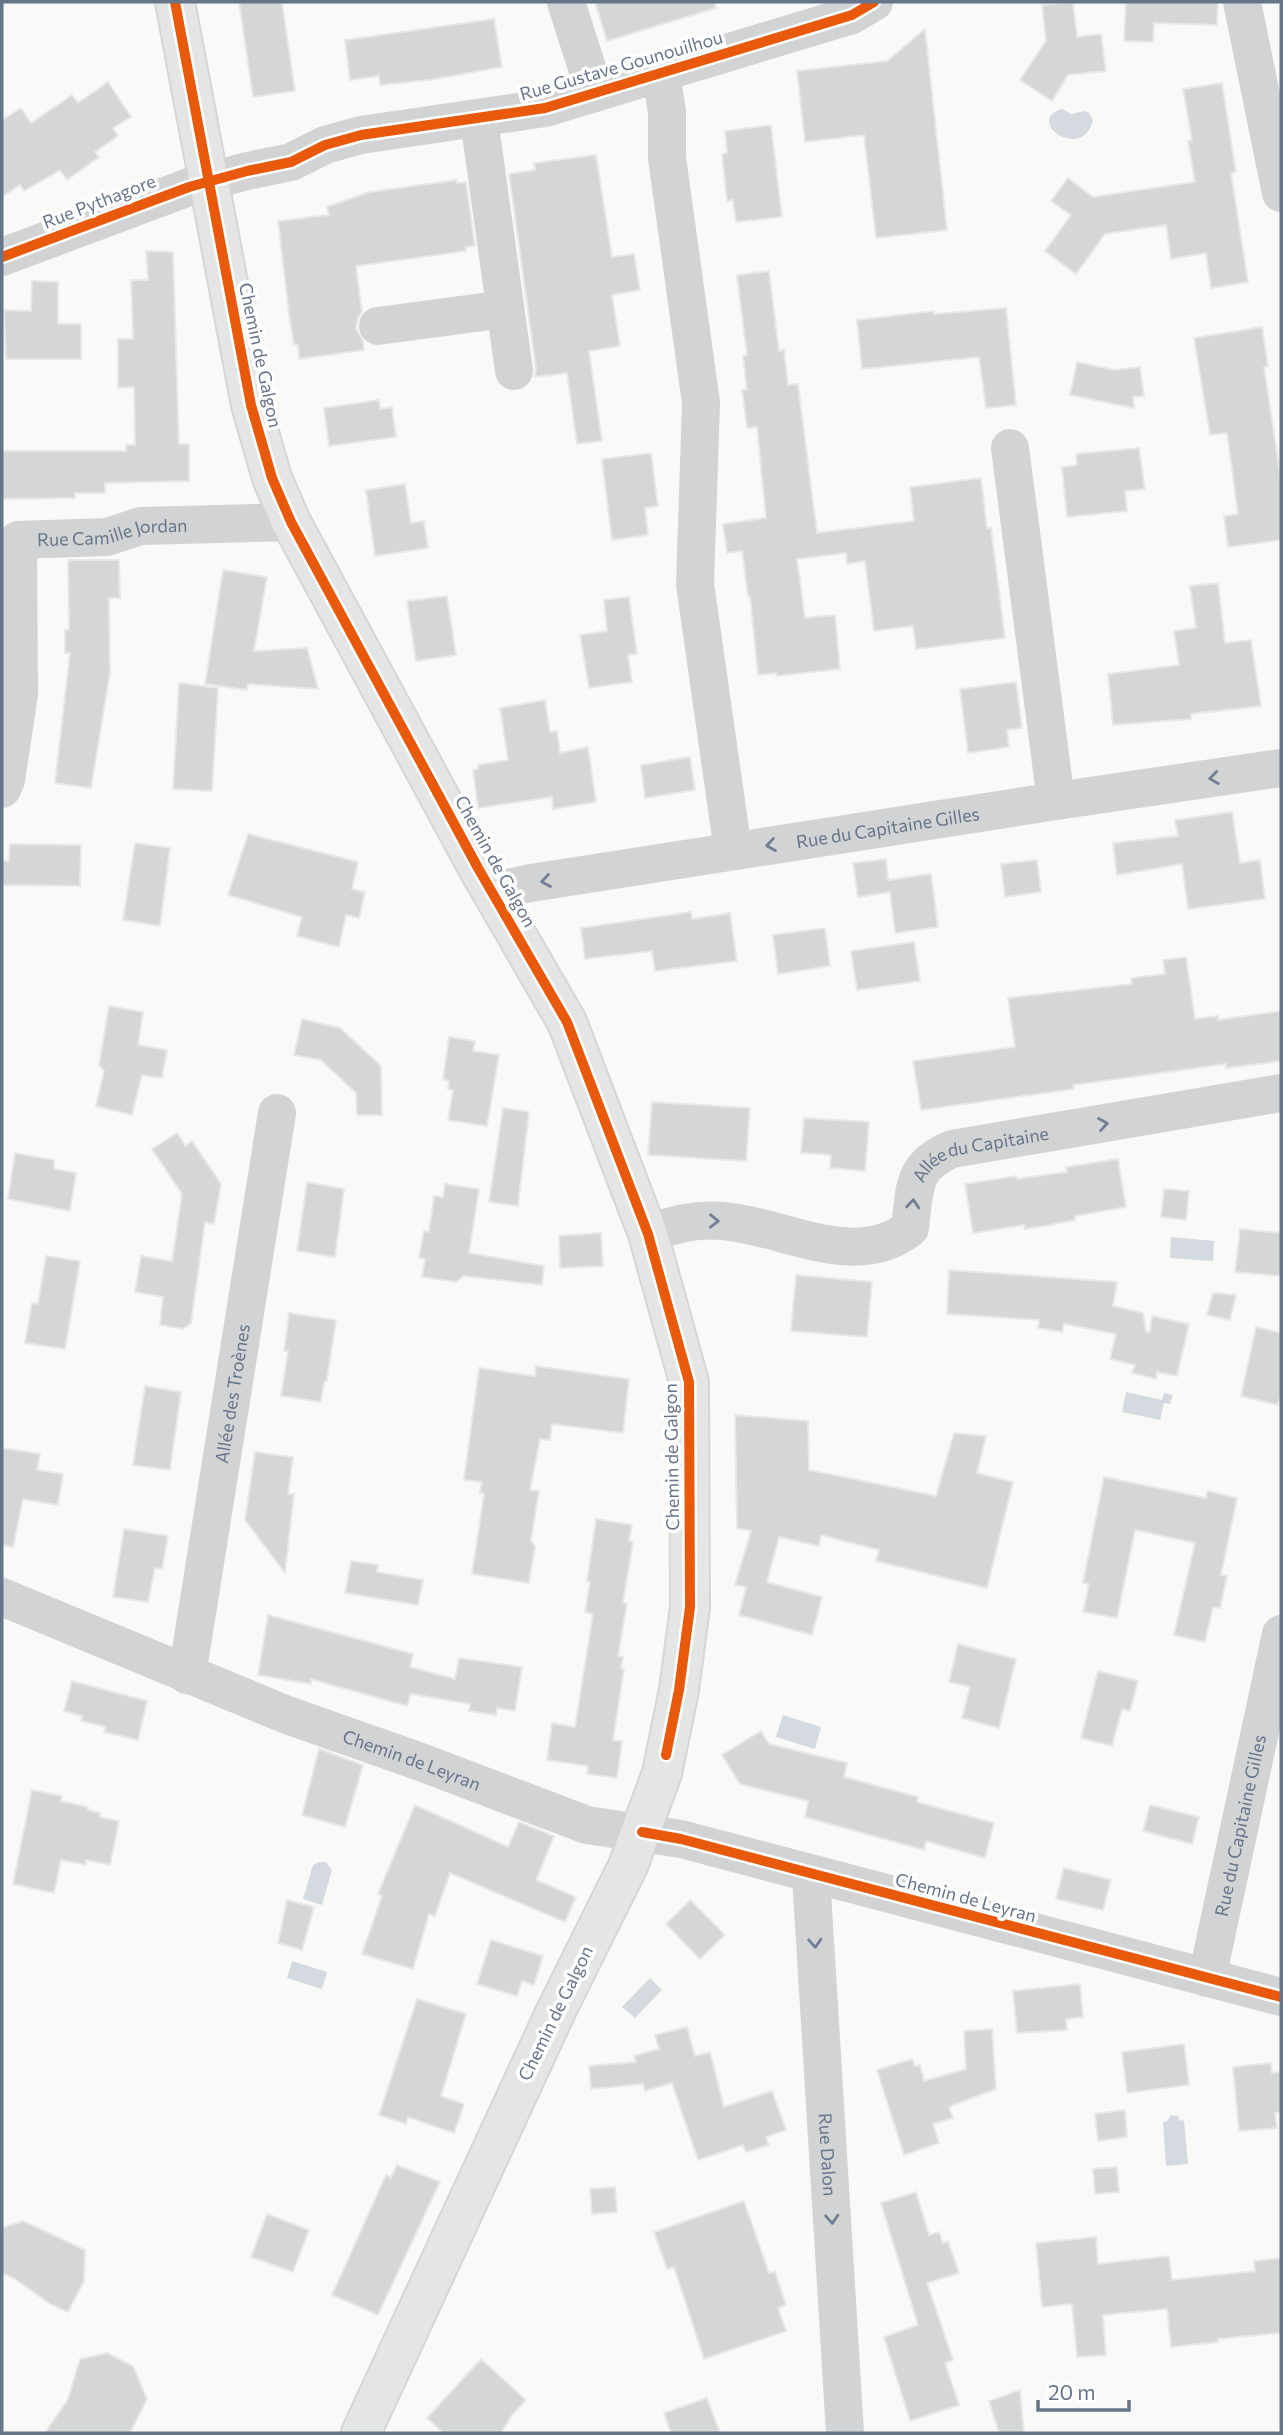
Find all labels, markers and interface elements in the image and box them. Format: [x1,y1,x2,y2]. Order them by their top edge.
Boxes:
street label: Rue Gustave Gounouilhou [517,25,725,105]
street label: Rue Pythagore [39,169,159,233]
street label: Chemin de Galgon [235,281,287,429]
street label: Rue Camille Jordan [37,514,188,550]
one-way arrow [1208,770,1220,785]
street label: Chemin de Galgon [451,791,541,931]
street label: Rue du Capitaine Gilles [794,802,981,852]
one-way arrow [765,838,777,853]
one-way arrow [540,873,552,888]
one-way arrow [1097,1117,1109,1132]
street label: Allée du Capitaine [907,1122,1050,1186]
one-way arrow [905,1199,920,1210]
one-way arrow [709,1214,720,1229]
street label: Allée des Troènes [210,1322,254,1465]
street label: Chemin de Galgon [659,1383,683,1531]
street label: Chemin de Leyran [340,1724,484,1795]
street label: Rue du Capitaine Gilles [1210,1733,1270,1918]
street label: Chemin de Leyran [893,1868,1039,1926]
one-way arrow [808,1938,823,1949]
street label: Chemin de Galgon [513,1942,597,2084]
street label: Rue Dalon [815,2112,842,2197]
one-way arrow [824,2214,839,2225]
scale bar [1038,2368,1129,2412]
text: 20 m [1048,2379,1096,2404]

